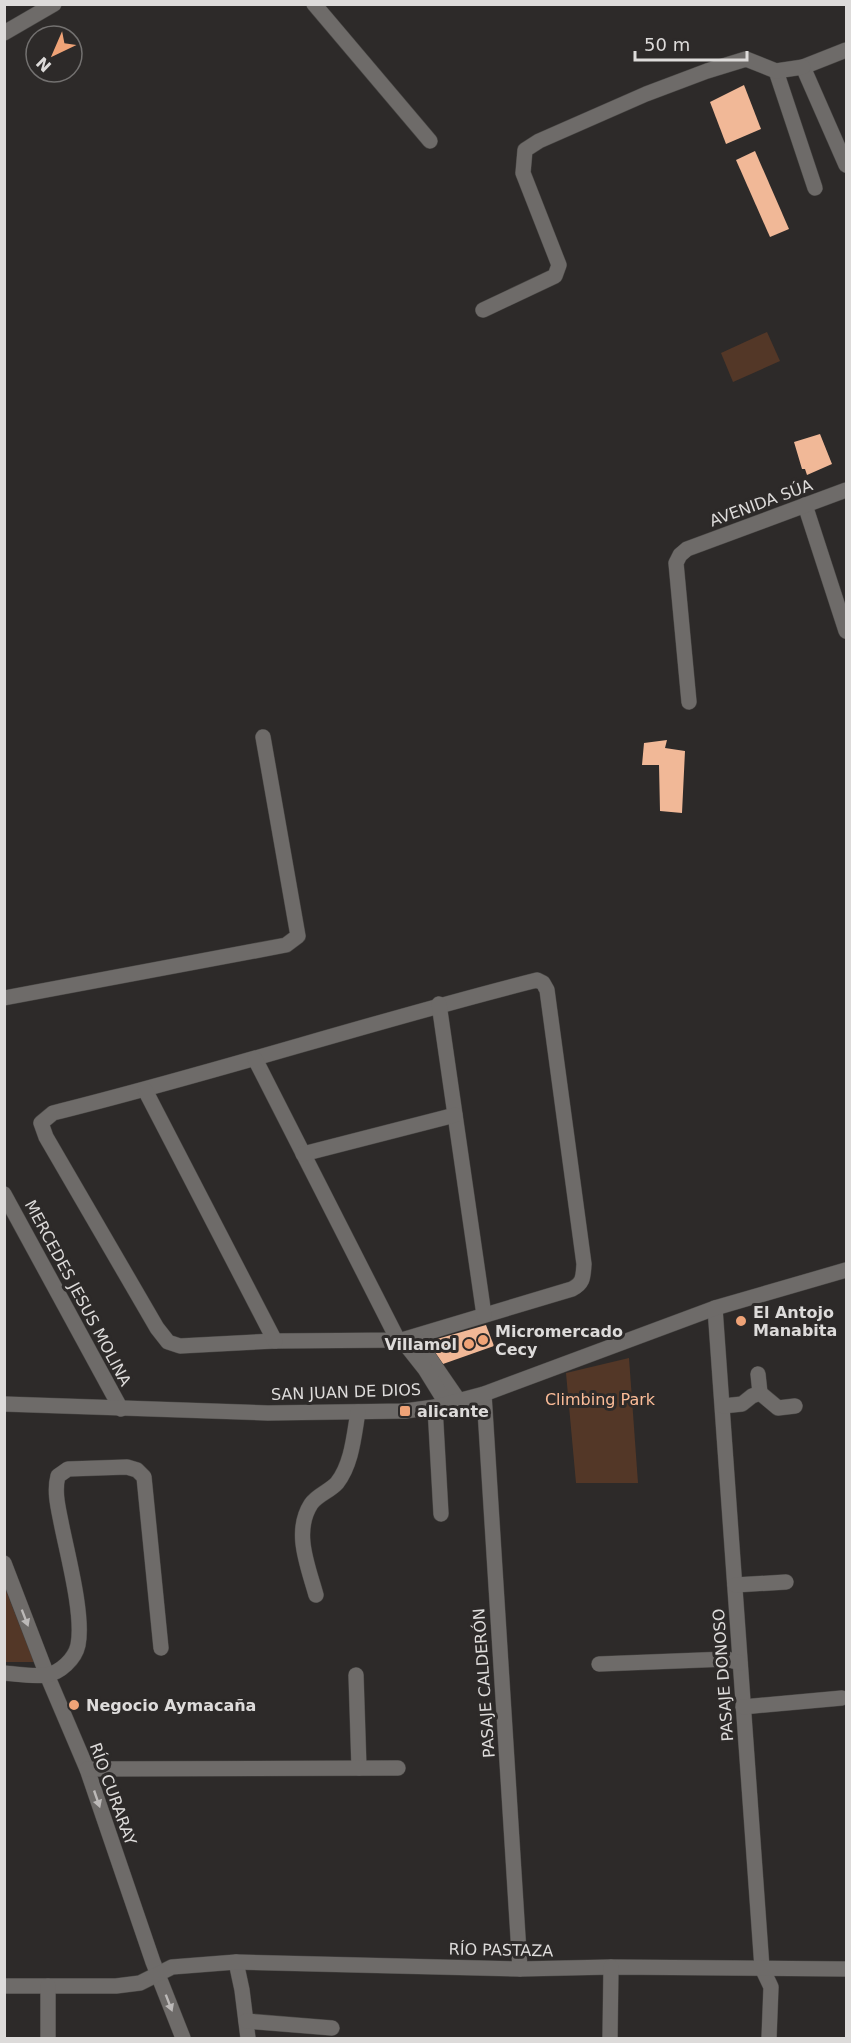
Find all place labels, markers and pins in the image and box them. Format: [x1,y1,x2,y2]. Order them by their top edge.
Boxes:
place label: El Antojo Manabita [753,1303,837,1340]
marker: El Antojo Manabita [734,1314,748,1328]
place label: Micromercado Cecy [495,1322,623,1359]
marker: Micromercado Cecy [476,1333,490,1347]
place label: Villamol [385,1335,457,1354]
marker: Villamol [462,1337,476,1351]
place label: alicante [417,1402,489,1421]
marker: alicante [398,1404,412,1418]
place label: Negocio Aymacaña [86,1696,256,1715]
marker: Negocio Aymacaña [67,1698,81,1712]

